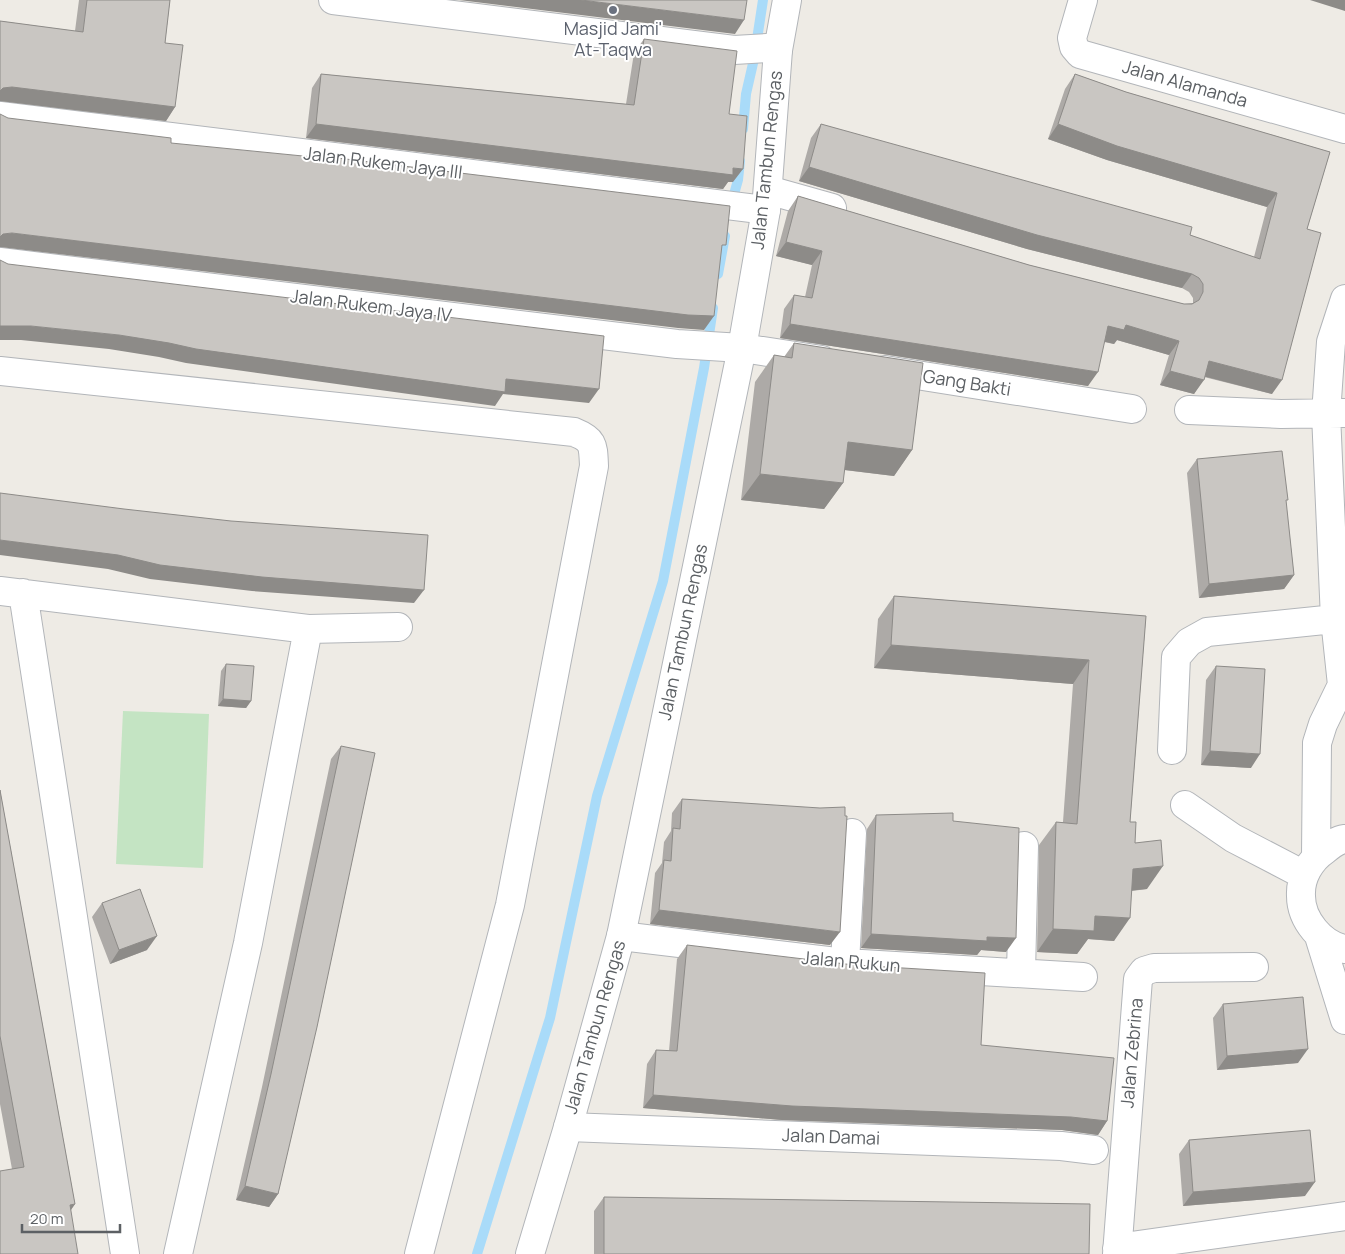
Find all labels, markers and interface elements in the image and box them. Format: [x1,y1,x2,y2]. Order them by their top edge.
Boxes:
marker: Masjid Jami' At-Taqwa [607,4,619,16]
place label: Masjid Jami' At-Taqwa [564,16,662,61]
street label: Jalan Alamanda [1120,54,1251,112]
street label: Jalan Tambun Rengas [745,69,787,250]
street label: Jalan Rukem Jaya III [302,140,464,184]
street label: Jalan Rukem Jaya IV [289,283,453,327]
street label: Gang Bakti [921,363,1013,401]
street label: Jalan Tambun Rengas [652,541,712,722]
street label: Jalan Tambun Rengas [558,937,630,1116]
street label: Jalan Rukun [801,945,902,977]
street label: Jalan Zebrina [1114,997,1148,1109]
street label: Jalan Damai [781,1122,881,1150]
scale bar [22,1202,120,1234]
text: 20 m [30,1208,63,1229]

